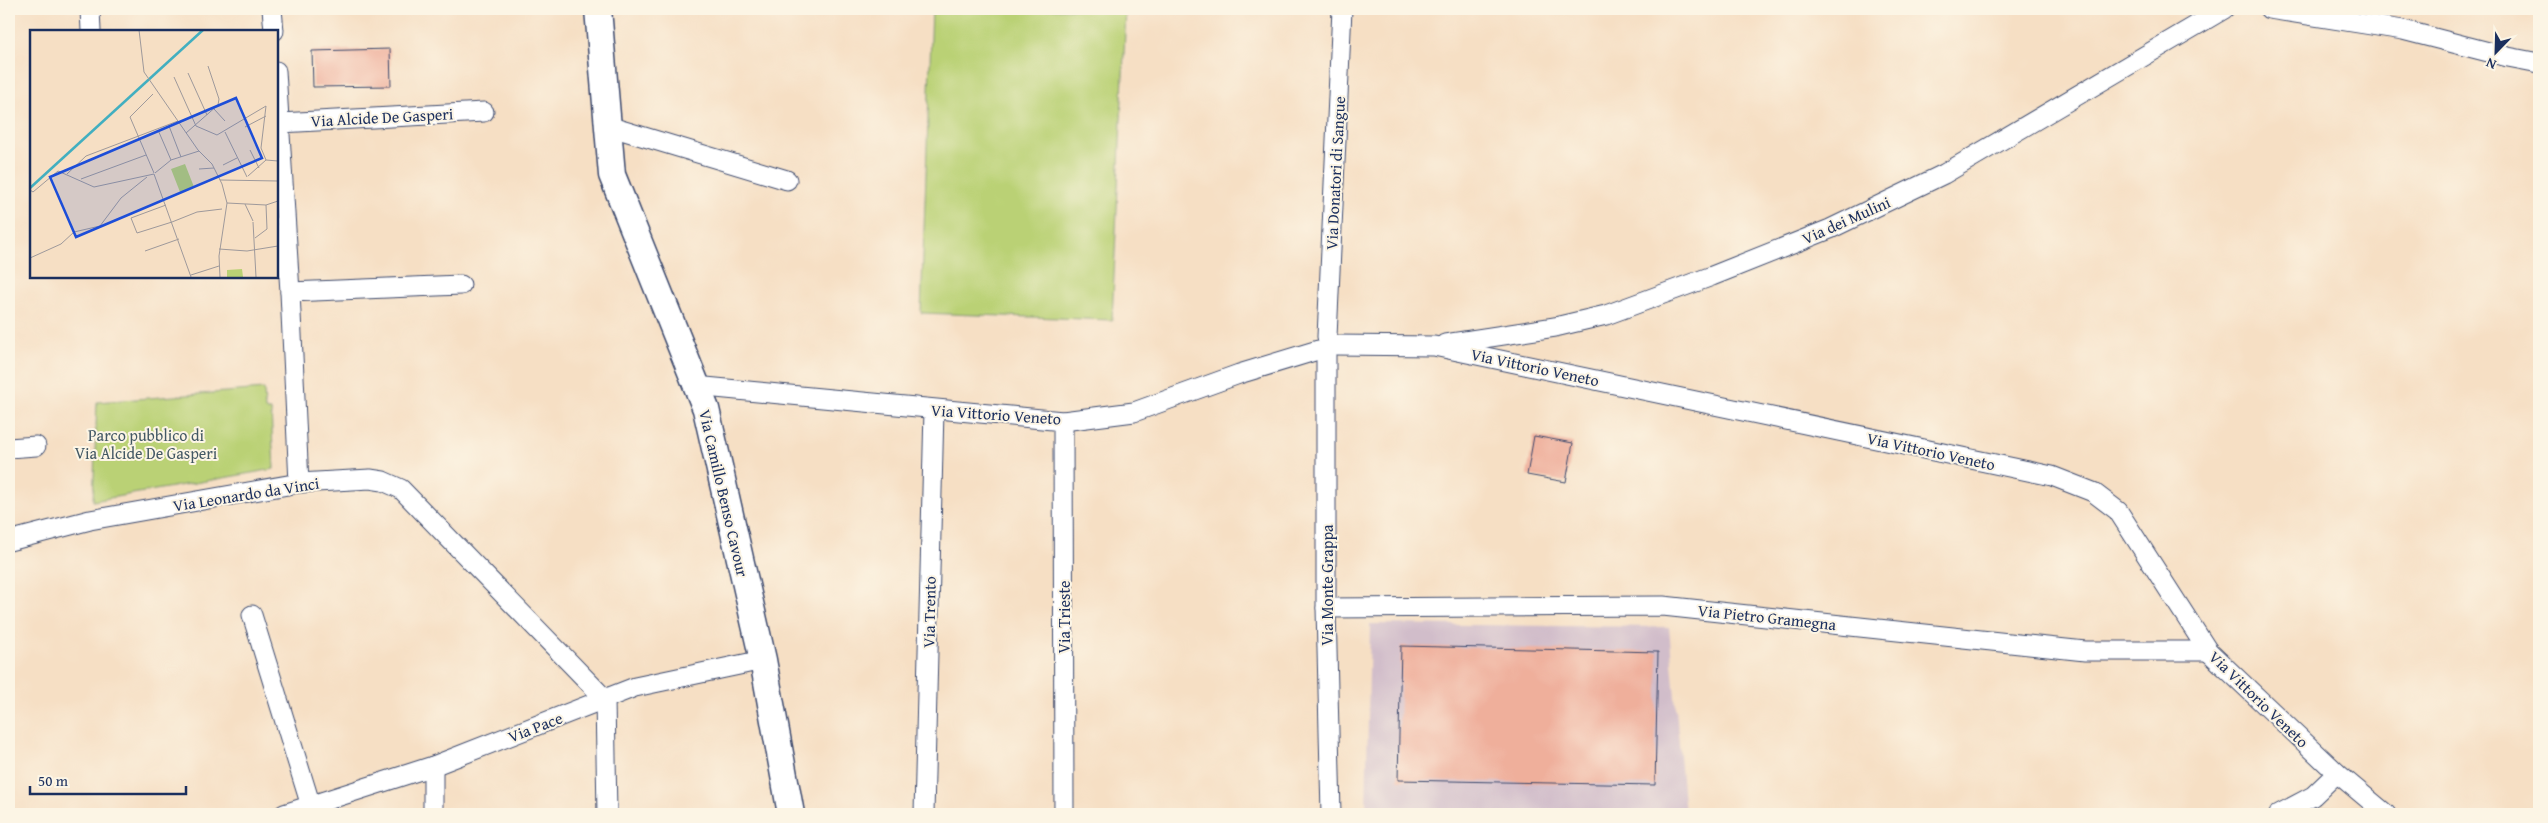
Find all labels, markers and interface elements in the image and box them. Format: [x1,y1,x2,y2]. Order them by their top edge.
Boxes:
north arrow [2470,28,2520,78]
inset map [30,30,278,278]
text: N [2482,53,2499,75]
street label: Via Donatori di Sangue [1319,96,1351,250]
street label: Via Alcide De Gasperi [310,101,454,133]
street label: Via dei Mulini [1798,190,1894,250]
street label: Via Vittorio Veneto [1469,342,1601,392]
street label: Via Vittorio Veneto [930,397,1062,431]
street label: Via Camillo Benso Cavour [693,407,755,580]
park label: Parco pubblico di Via Alcide De Gasperi [75,423,218,465]
street label: Via Vittorio Veneto [1865,426,1997,476]
street label: Via Leonardo da Vinci [171,471,321,517]
street label: Via Monte Grappa [1315,524,1339,646]
street label: Via Trento [916,576,942,648]
street label: Via Trieste [1052,580,1076,654]
street label: Via Pietro Gramegna [1697,598,1838,636]
street label: Via Vittorio Veneto [2204,645,2314,753]
street label: Via Pace [504,706,566,748]
scale bar [30,763,186,795]
text: 50 m [38,770,69,791]

